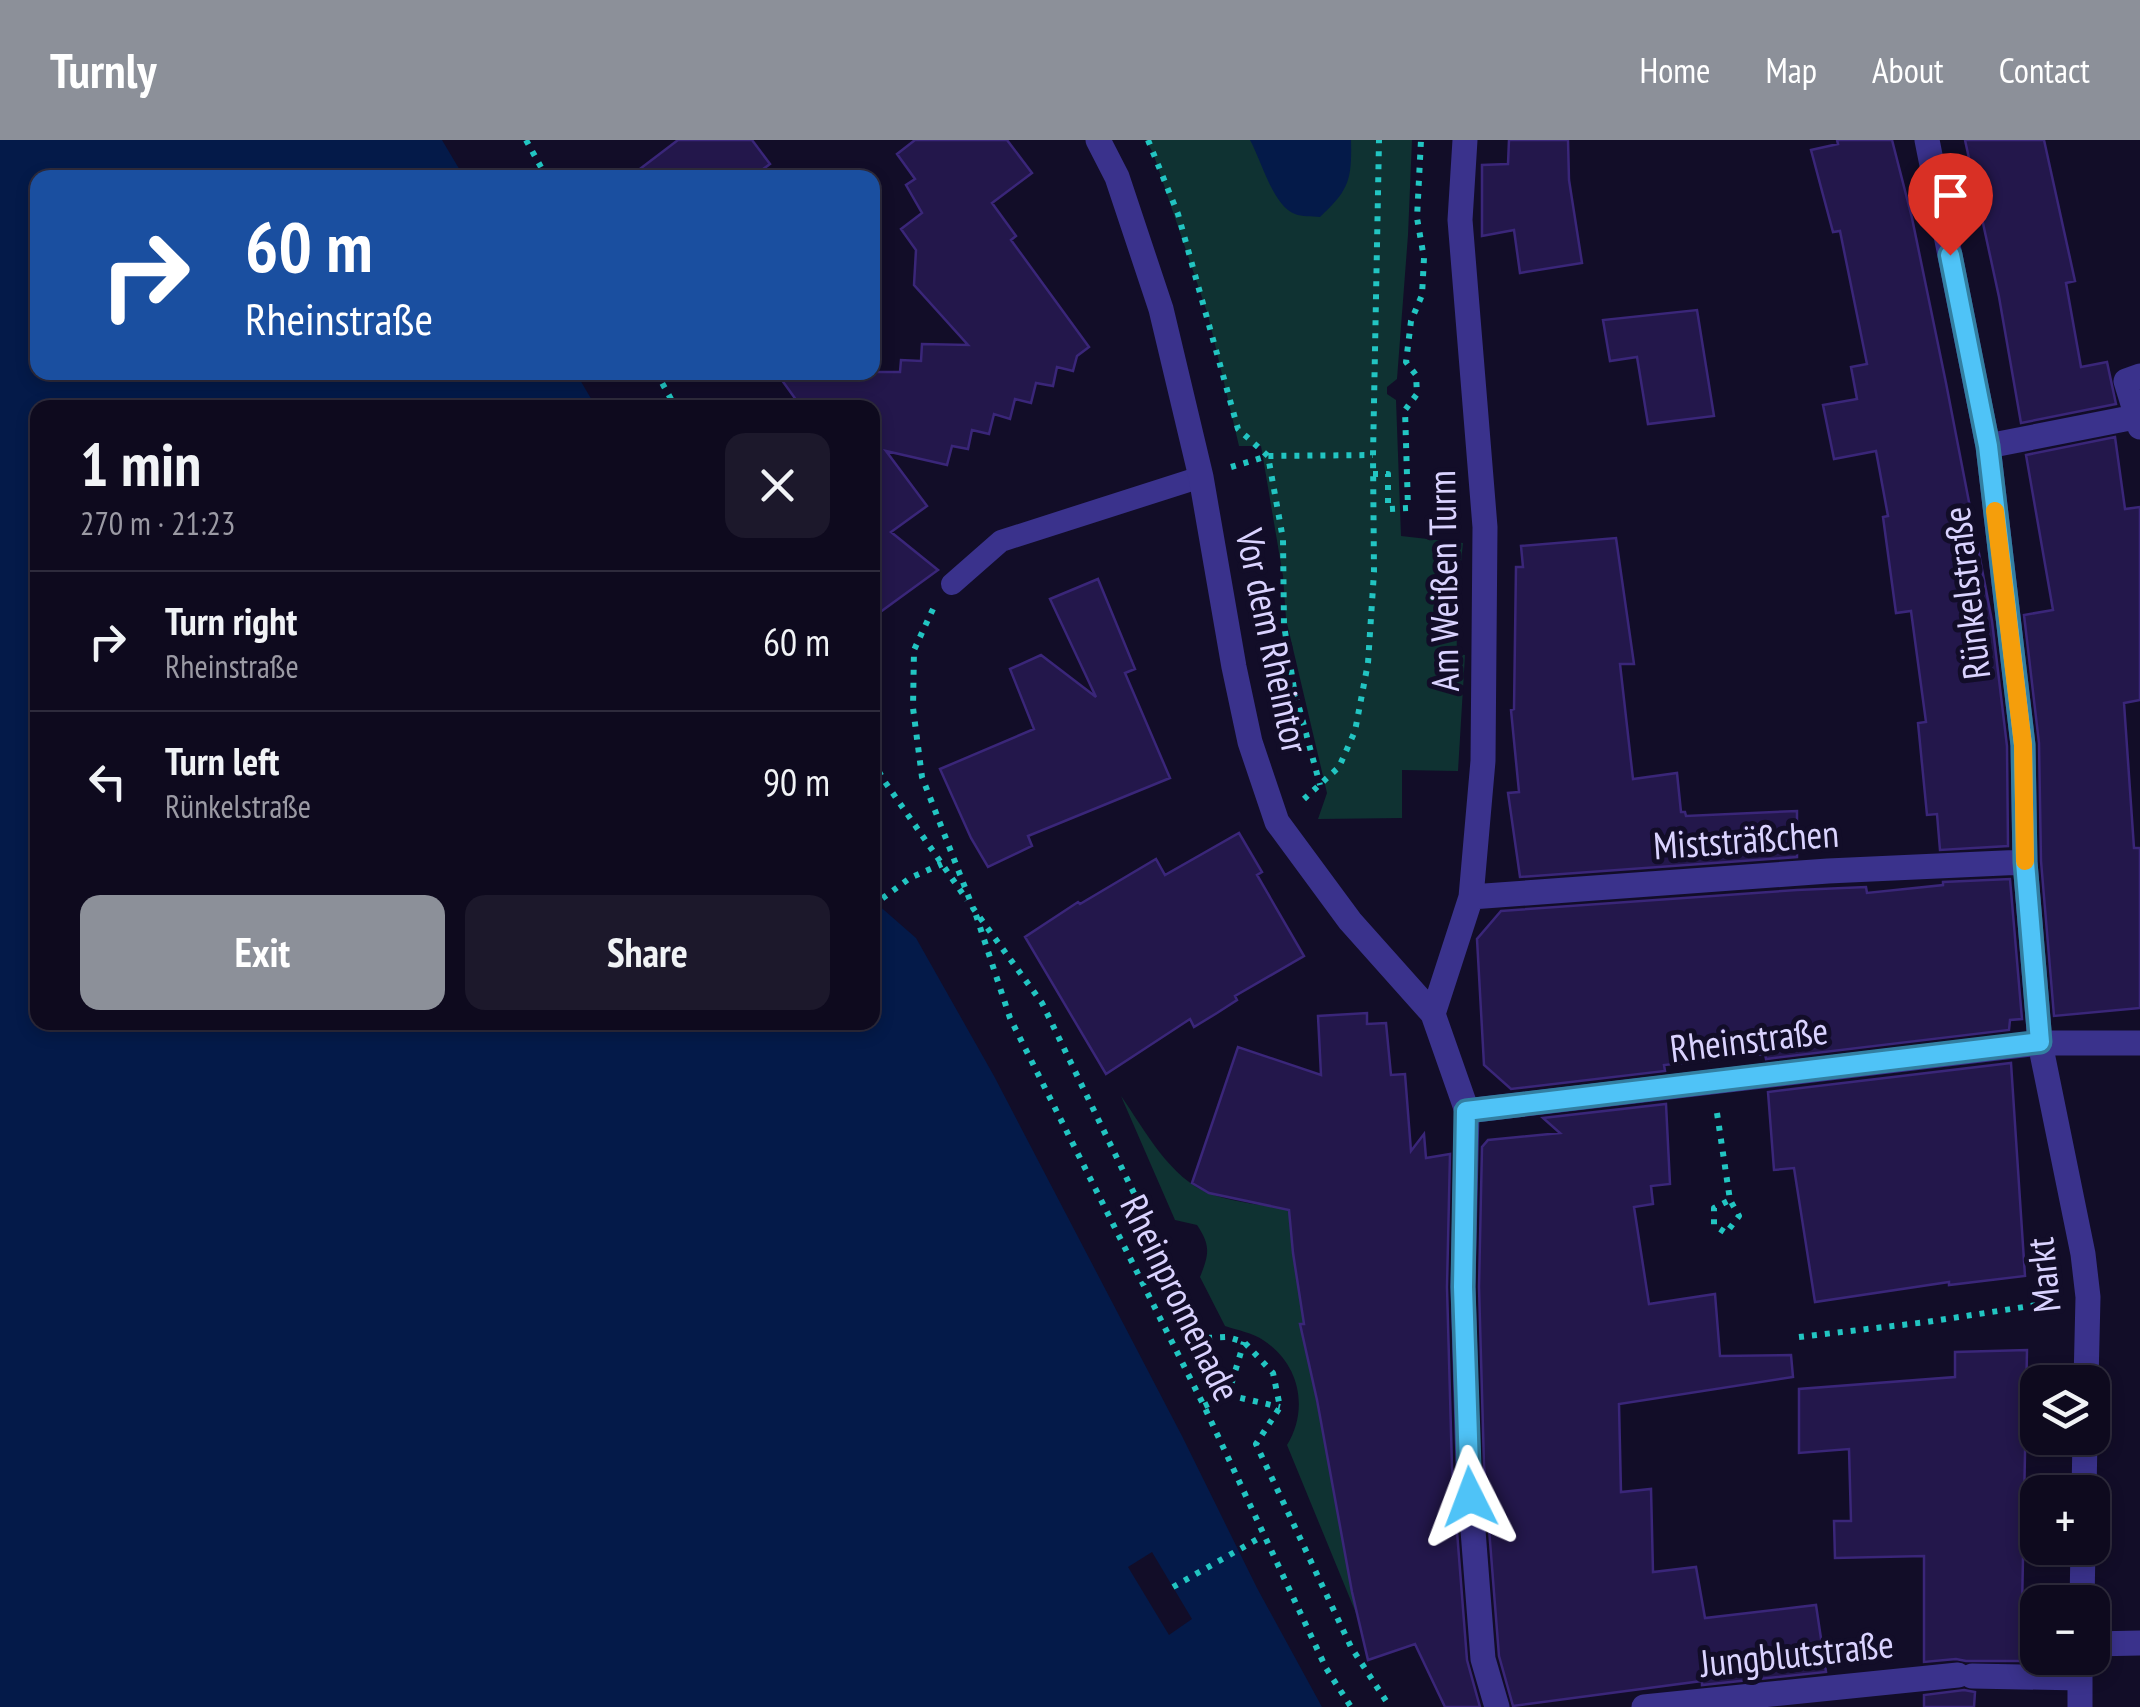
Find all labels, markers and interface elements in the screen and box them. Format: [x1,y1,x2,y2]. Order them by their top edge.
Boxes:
text: Turnly [50,39,157,101]
text: Home [1639,47,1711,93]
text: Map [1766,47,1817,93]
text: About [1872,47,1944,93]
text: Contact [1999,47,2090,93]
pin [1908,153,1993,256]
icon: arrive [1923,168,1978,223]
text: 60 m [245,201,373,291]
icon: right [80,210,210,340]
text: Rheinstraße [245,289,433,347]
text: 1 min [80,425,201,503]
button: close [725,433,830,538]
street label: Am Weißen Turm [1416,470,1469,692]
text: 270 m · 21:23 [80,502,235,544]
street label: Rünkelstraße [1931,504,2000,682]
street label: Vor dem Rheintor [1226,523,1321,758]
text: Turn right [165,596,297,645]
icon: right [80,614,135,669]
text: 60 m [763,617,830,666]
text: Rheinstraße [165,645,299,687]
text: Turn left [165,736,279,785]
icon: left [80,754,135,809]
text: 90 m [763,757,830,806]
text: Rünkelstraße [165,785,311,827]
street label: Miststräßchen [1651,808,1840,869]
button: Exit [80,895,445,1010]
button: Share [465,895,830,1010]
street label: Rheinstraße [1667,1005,1831,1073]
street label: Rheinpromenade [1110,1186,1252,1408]
street label: Markt [2014,1235,2071,1315]
map controls [2020,1365,2110,1675]
button: layers [2020,1365,2110,1455]
position arrow [1418,1445,1522,1549]
button: + [2020,1475,2110,1565]
button: − [2020,1585,2110,1675]
street label: Jungblutstraße [1697,1618,1896,1687]

